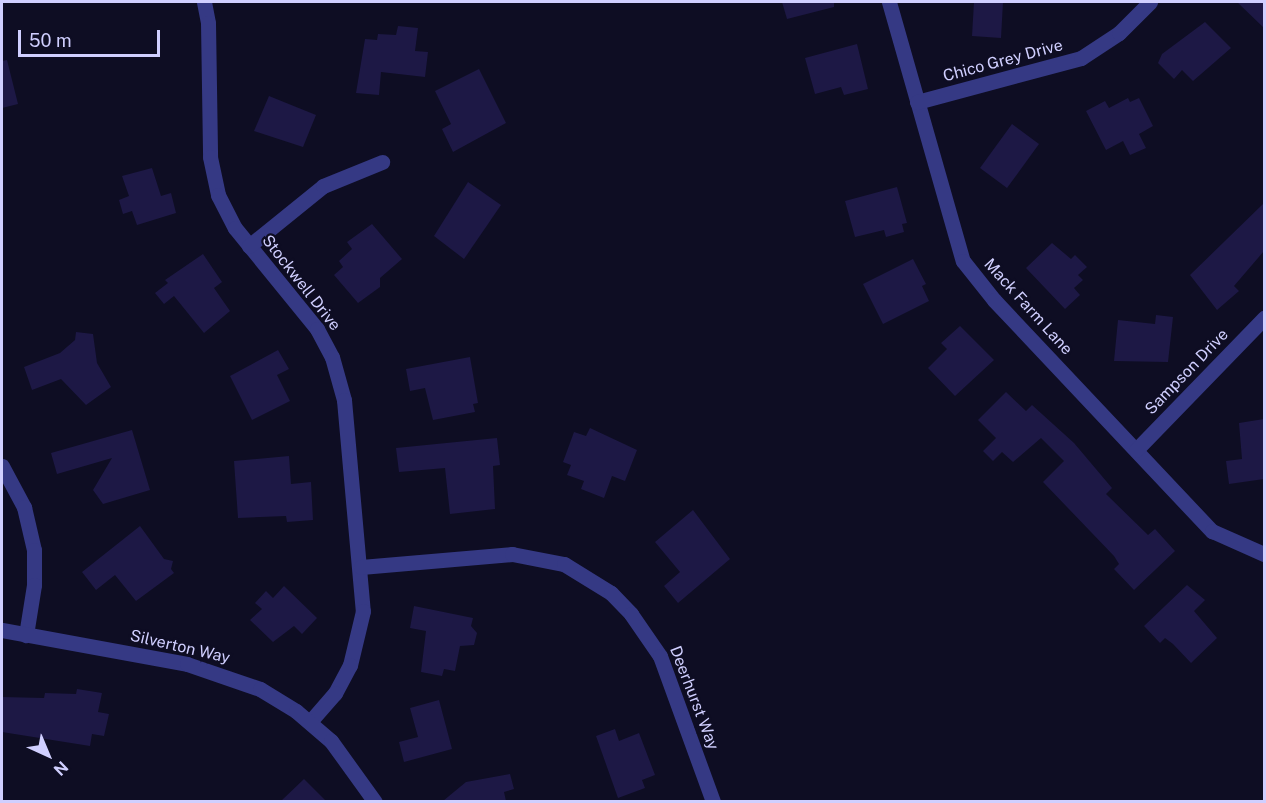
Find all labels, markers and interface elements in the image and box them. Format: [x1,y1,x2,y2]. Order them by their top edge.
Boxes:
scale bar [21,18,164,56]
text: 50 m [29,30,72,51]
street label: Chico Grey Drive [941,36,1065,86]
street label: Stockwell Drive [258,231,344,335]
street label: Mack Farm Lane [980,255,1076,359]
street label: Sampson Drive [1141,325,1233,419]
street label: Silverton Way [128,626,232,668]
street label: Deerhurst Way [665,643,723,753]
north arrow [18,725,78,785]
text: N [50,757,72,779]

